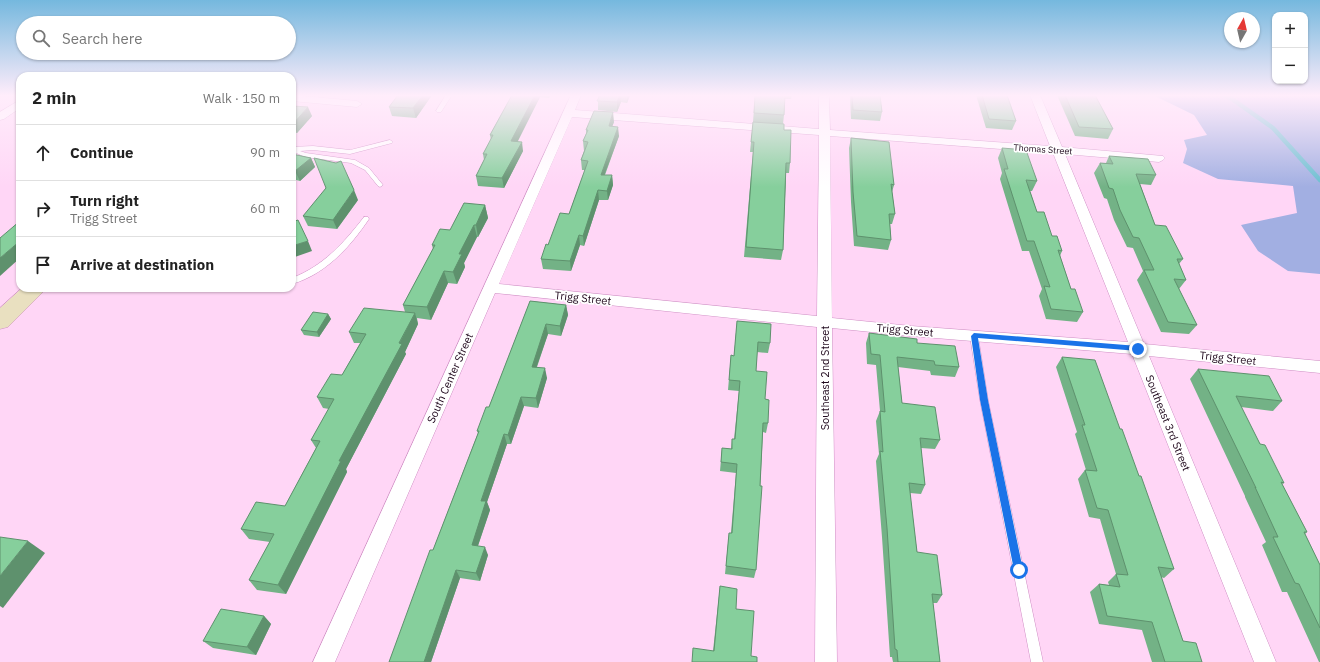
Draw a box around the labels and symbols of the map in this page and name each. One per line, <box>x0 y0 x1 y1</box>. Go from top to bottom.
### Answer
north arrow <box>1224 12 1260 48</box>
street label: Thomas Street <box>1013 141 1073 157</box>
street label: Trigg Street <box>554 288 612 308</box>
street label: Trigg Street <box>876 321 934 339</box>
street label: Southeast 2nd Street <box>818 326 832 430</box>
street label: South Center Street <box>424 331 476 425</box>
route end <box>1129 340 1147 358</box>
street label: Trigg Street <box>1199 348 1257 368</box>
street label: Southeast 3rd Street <box>1142 373 1194 473</box>
route start <box>1010 561 1028 579</box>

